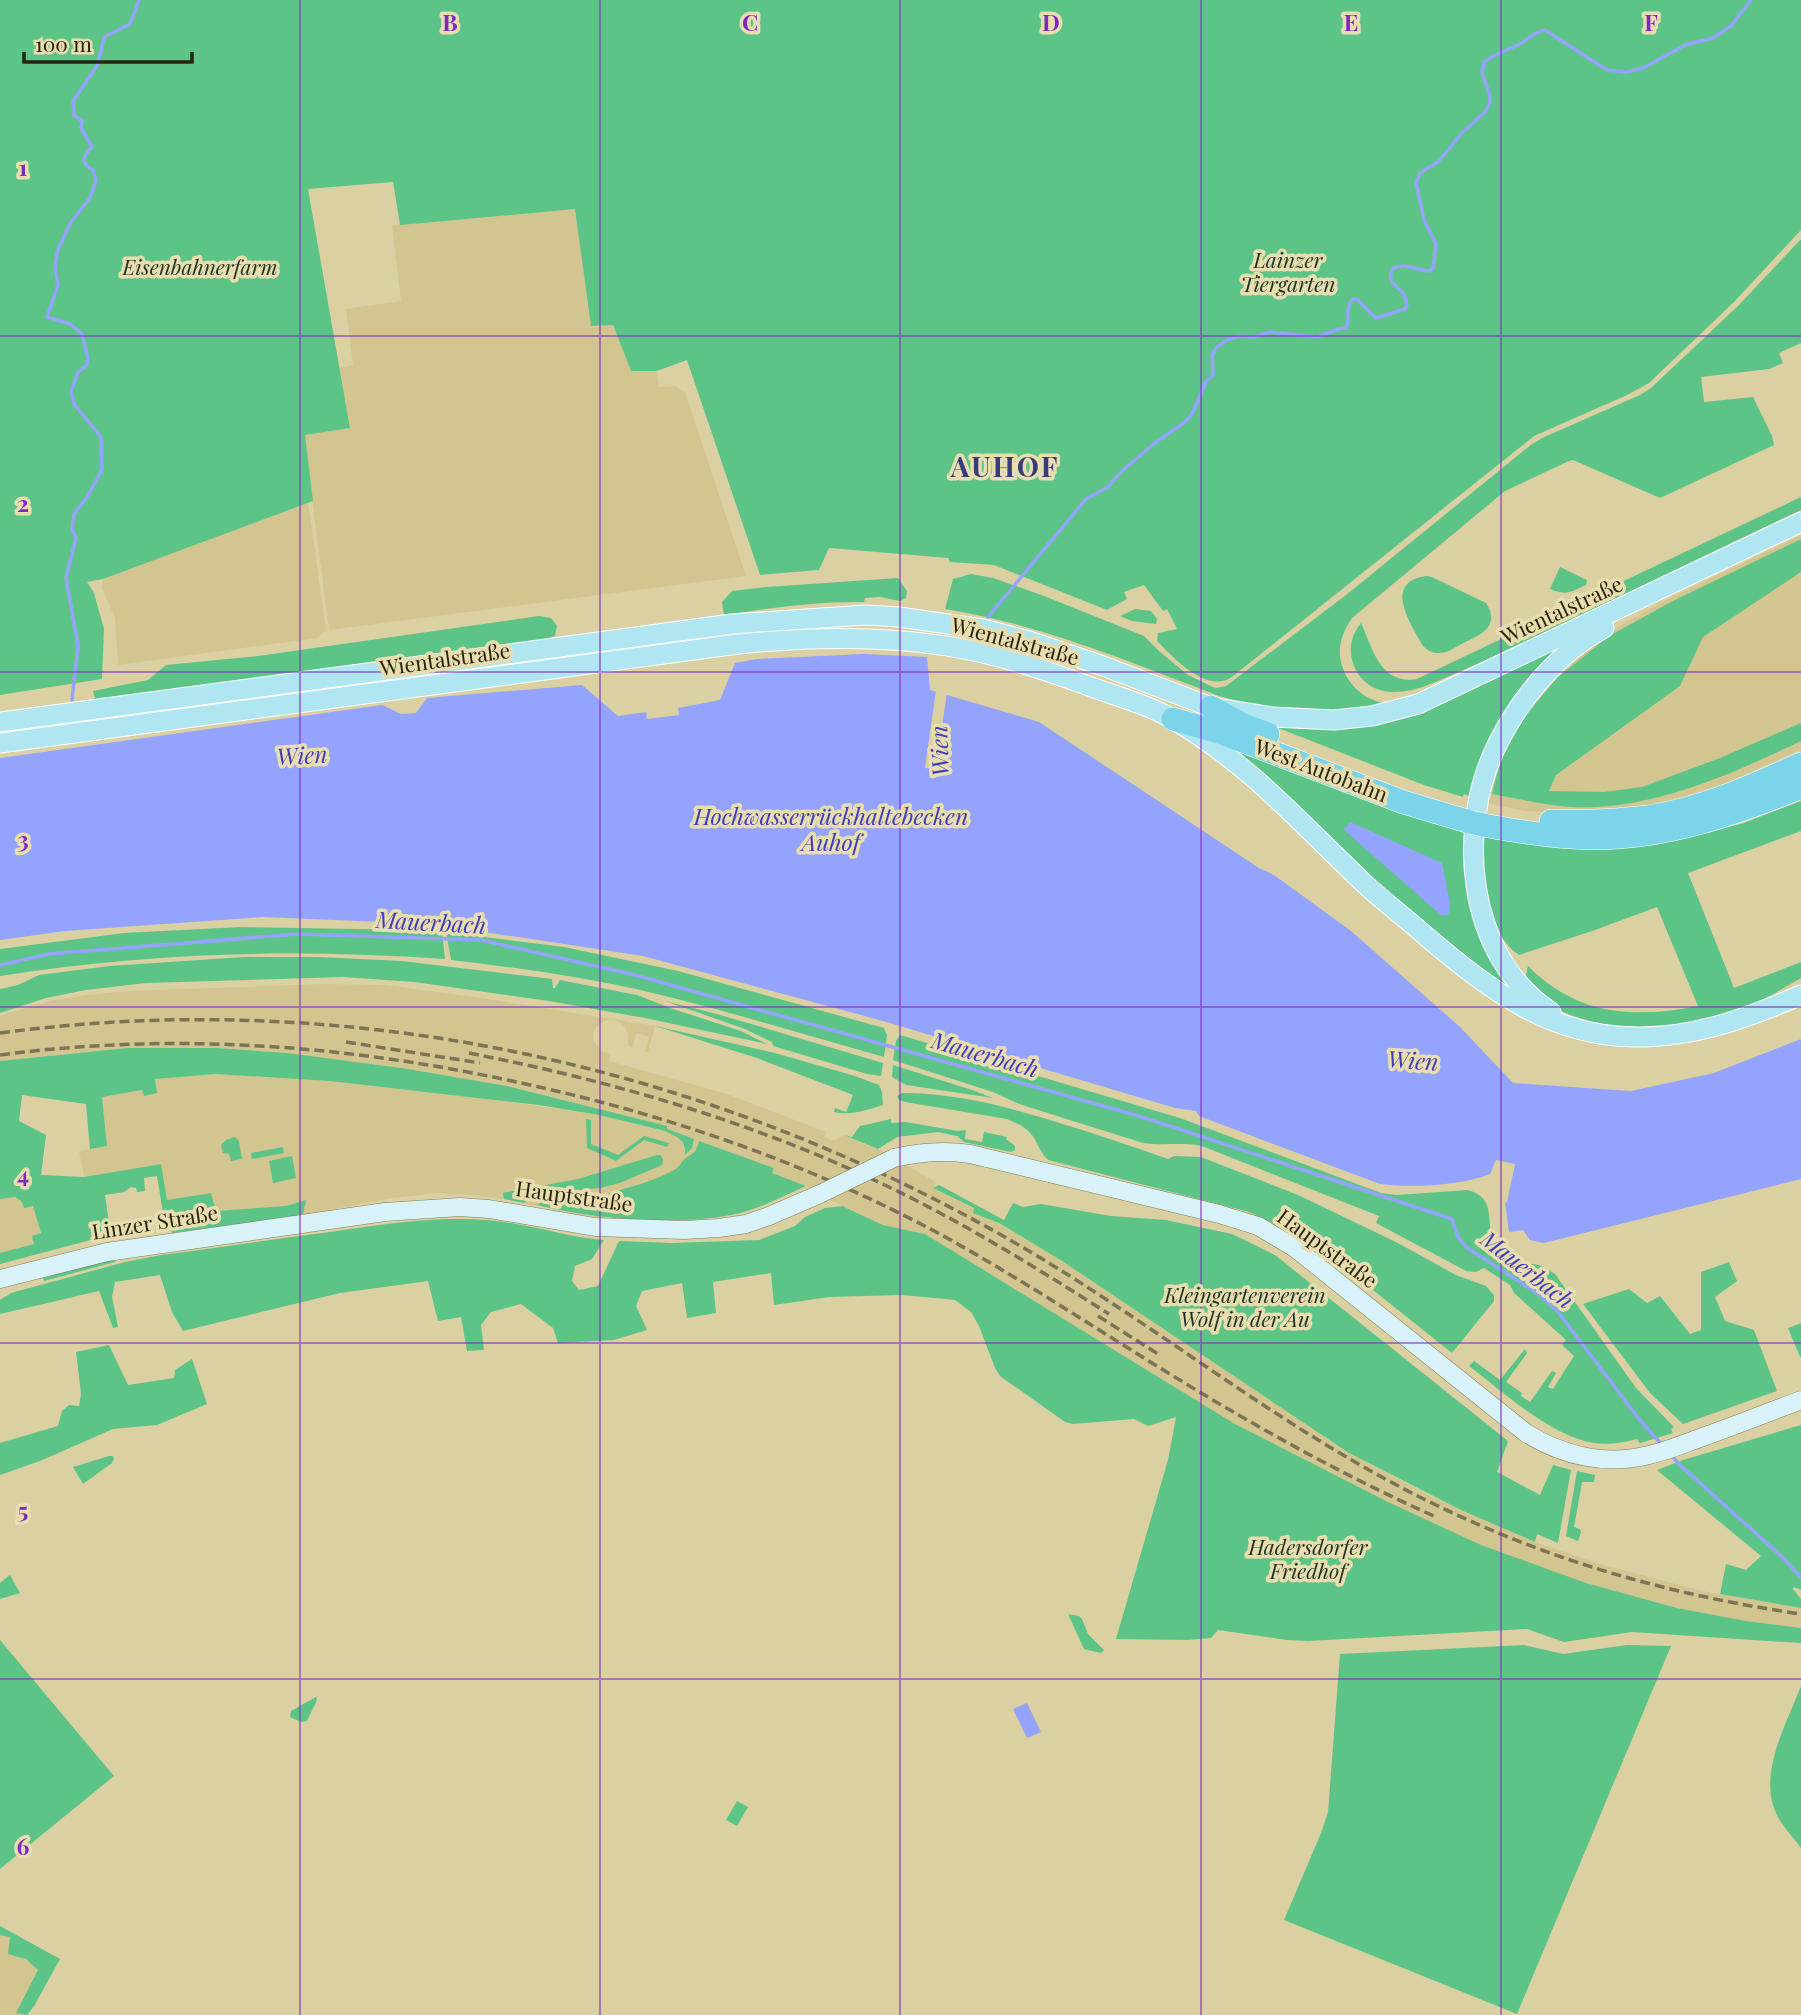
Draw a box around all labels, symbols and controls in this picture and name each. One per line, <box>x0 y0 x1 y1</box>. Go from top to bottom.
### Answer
text: B <box>442 6 458 37</box>
text: C <box>742 6 758 37</box>
text: D <box>1042 6 1060 37</box>
text: E <box>1344 6 1358 37</box>
text: F <box>1644 6 1658 37</box>
scale bar <box>24 21 192 65</box>
text: 100 m <box>35 29 92 57</box>
text: 1 <box>19 151 28 182</box>
park label: Lainzer Tiergarten <box>1241 245 1335 297</box>
park label: Eisenbahnerfarm <box>122 252 277 280</box>
district label: AUHOF <box>950 447 1059 484</box>
text: 2 <box>17 487 29 518</box>
street label: Wientalstraße <box>1495 569 1627 650</box>
street label: Wientalstraße <box>948 609 1083 671</box>
street label: Wientalstraße <box>377 635 512 681</box>
water label: Wien <box>922 725 955 777</box>
street label: West Autobahn <box>1250 731 1393 807</box>
water label: Wien <box>276 738 328 771</box>
water label: Hochwasserrückhaltebecken Auhof <box>693 800 968 857</box>
text: 3 <box>17 823 29 854</box>
water label: Mauerbach <box>374 903 487 940</box>
water label: Mauerbach <box>927 1023 1043 1084</box>
water label: Wien <box>1387 1042 1440 1077</box>
text: 4 <box>17 1158 29 1189</box>
street label: Hauptstraße <box>514 1173 634 1217</box>
street label: Linzer Straße <box>90 1197 220 1245</box>
street label: Hauptstraße <box>1272 1201 1384 1293</box>
water label: Mauerbach <box>1474 1222 1581 1315</box>
park label: Kleingartenverein Wolf in der Au <box>1163 1280 1326 1332</box>
text: 5 <box>18 1494 28 1525</box>
park label: Hadersdorfer Friedhof <box>1248 1532 1369 1584</box>
text: 6 <box>17 1830 30 1861</box>

